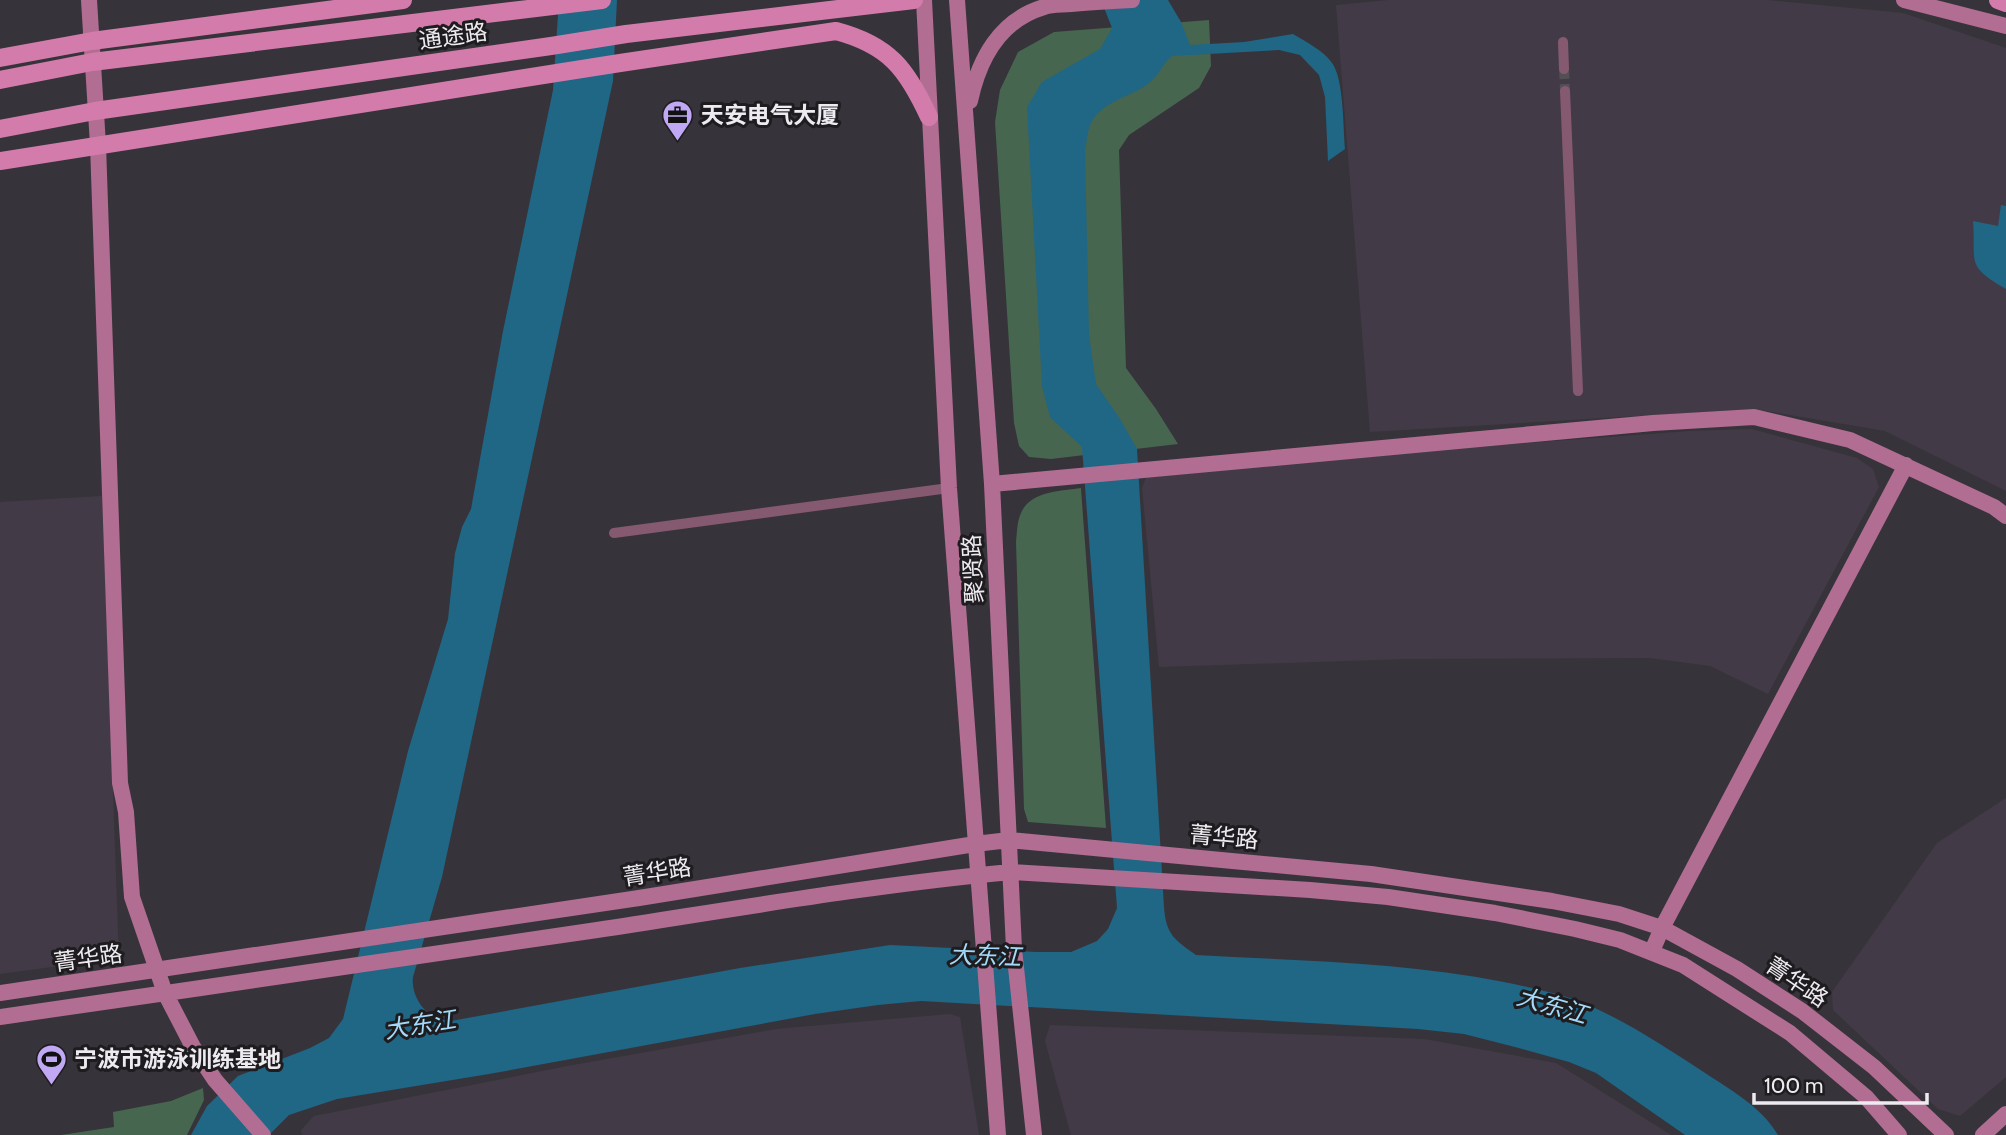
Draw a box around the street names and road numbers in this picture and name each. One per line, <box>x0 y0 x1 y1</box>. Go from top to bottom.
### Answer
street label: 通途路 <box>417 17 489 55</box>
street label: 聚贤路 <box>957 534 989 604</box>
street label: 菁华路 <box>1188 820 1260 854</box>
street label: 菁华路 <box>621 853 693 891</box>
street label: 菁华路 <box>52 939 124 977</box>
street label: 菁华路 <box>1761 951 1833 1013</box>

